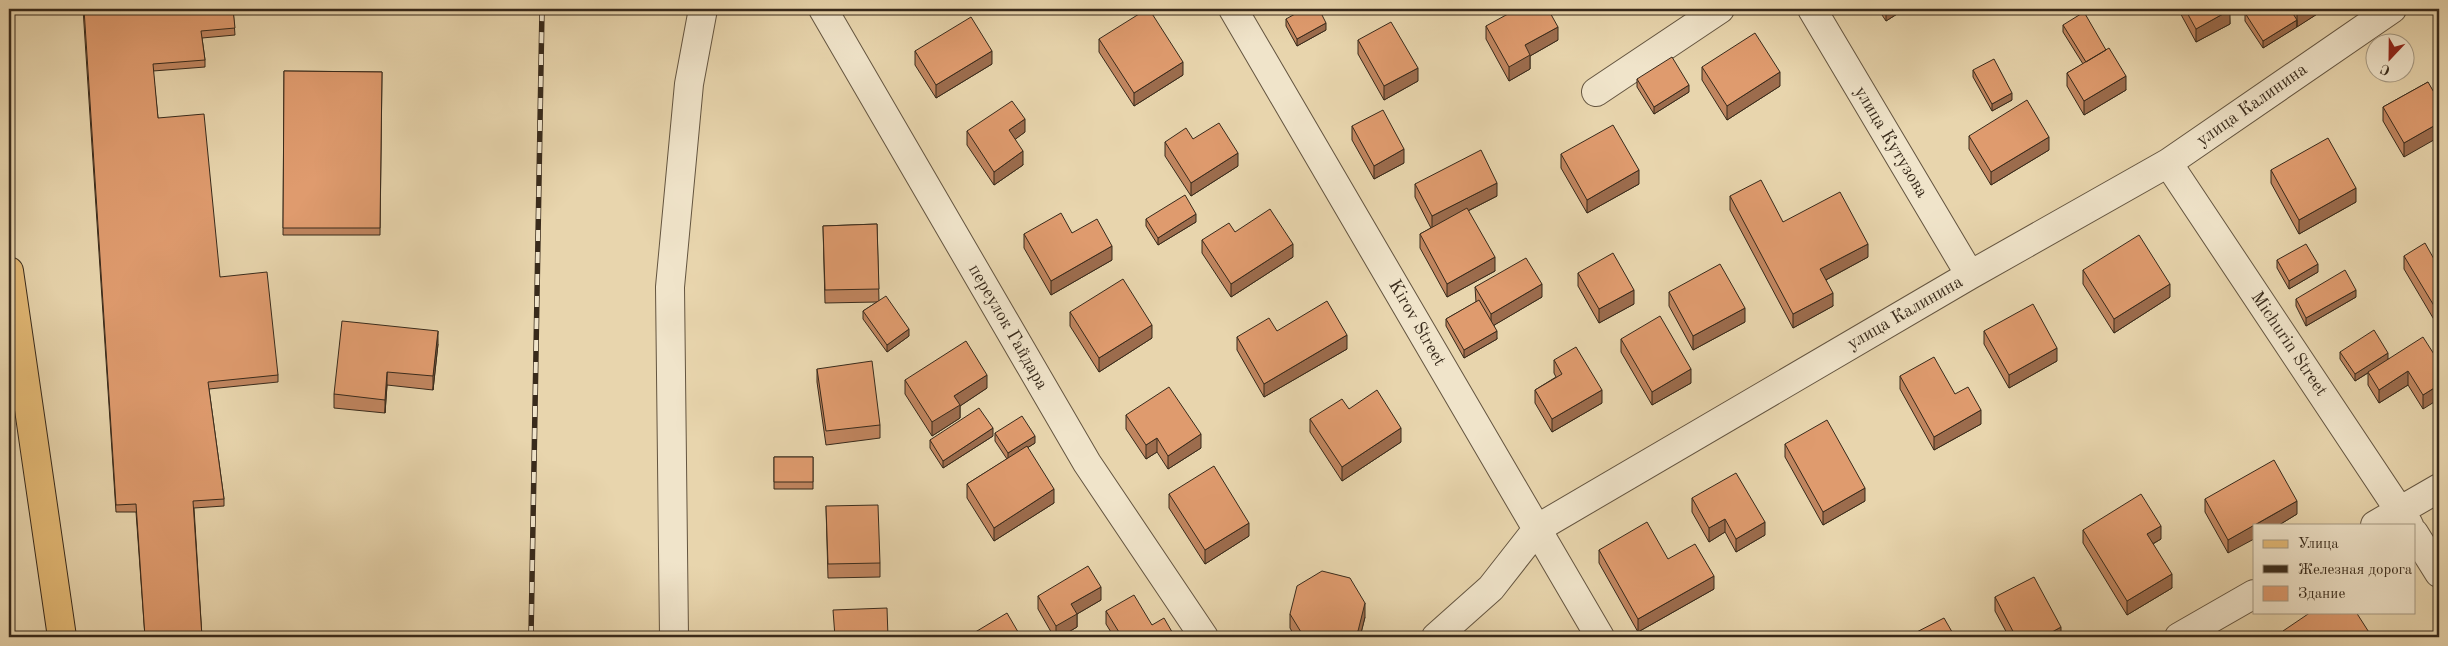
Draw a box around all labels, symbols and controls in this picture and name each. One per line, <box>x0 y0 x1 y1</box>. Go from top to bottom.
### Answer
north arrow <box>2366 32 2416 82</box>
street label: улица Калинина <box>2194 60 2311 150</box>
text: С <box>2379 61 2392 77</box>
street label: улица Кутузова <box>1851 83 1931 201</box>
street label: переулок Гайдара <box>965 261 1051 393</box>
street label: улица Калинина <box>1844 273 1966 353</box>
street label: Kirov Street <box>1385 277 1449 369</box>
street label: Michurin Street <box>2247 288 2331 400</box>
legend <box>2253 524 2416 614</box>
text: Улица <box>2298 537 2339 552</box>
text: Железная дорога <box>2298 563 2413 578</box>
text: Здание <box>2298 587 2345 602</box>

